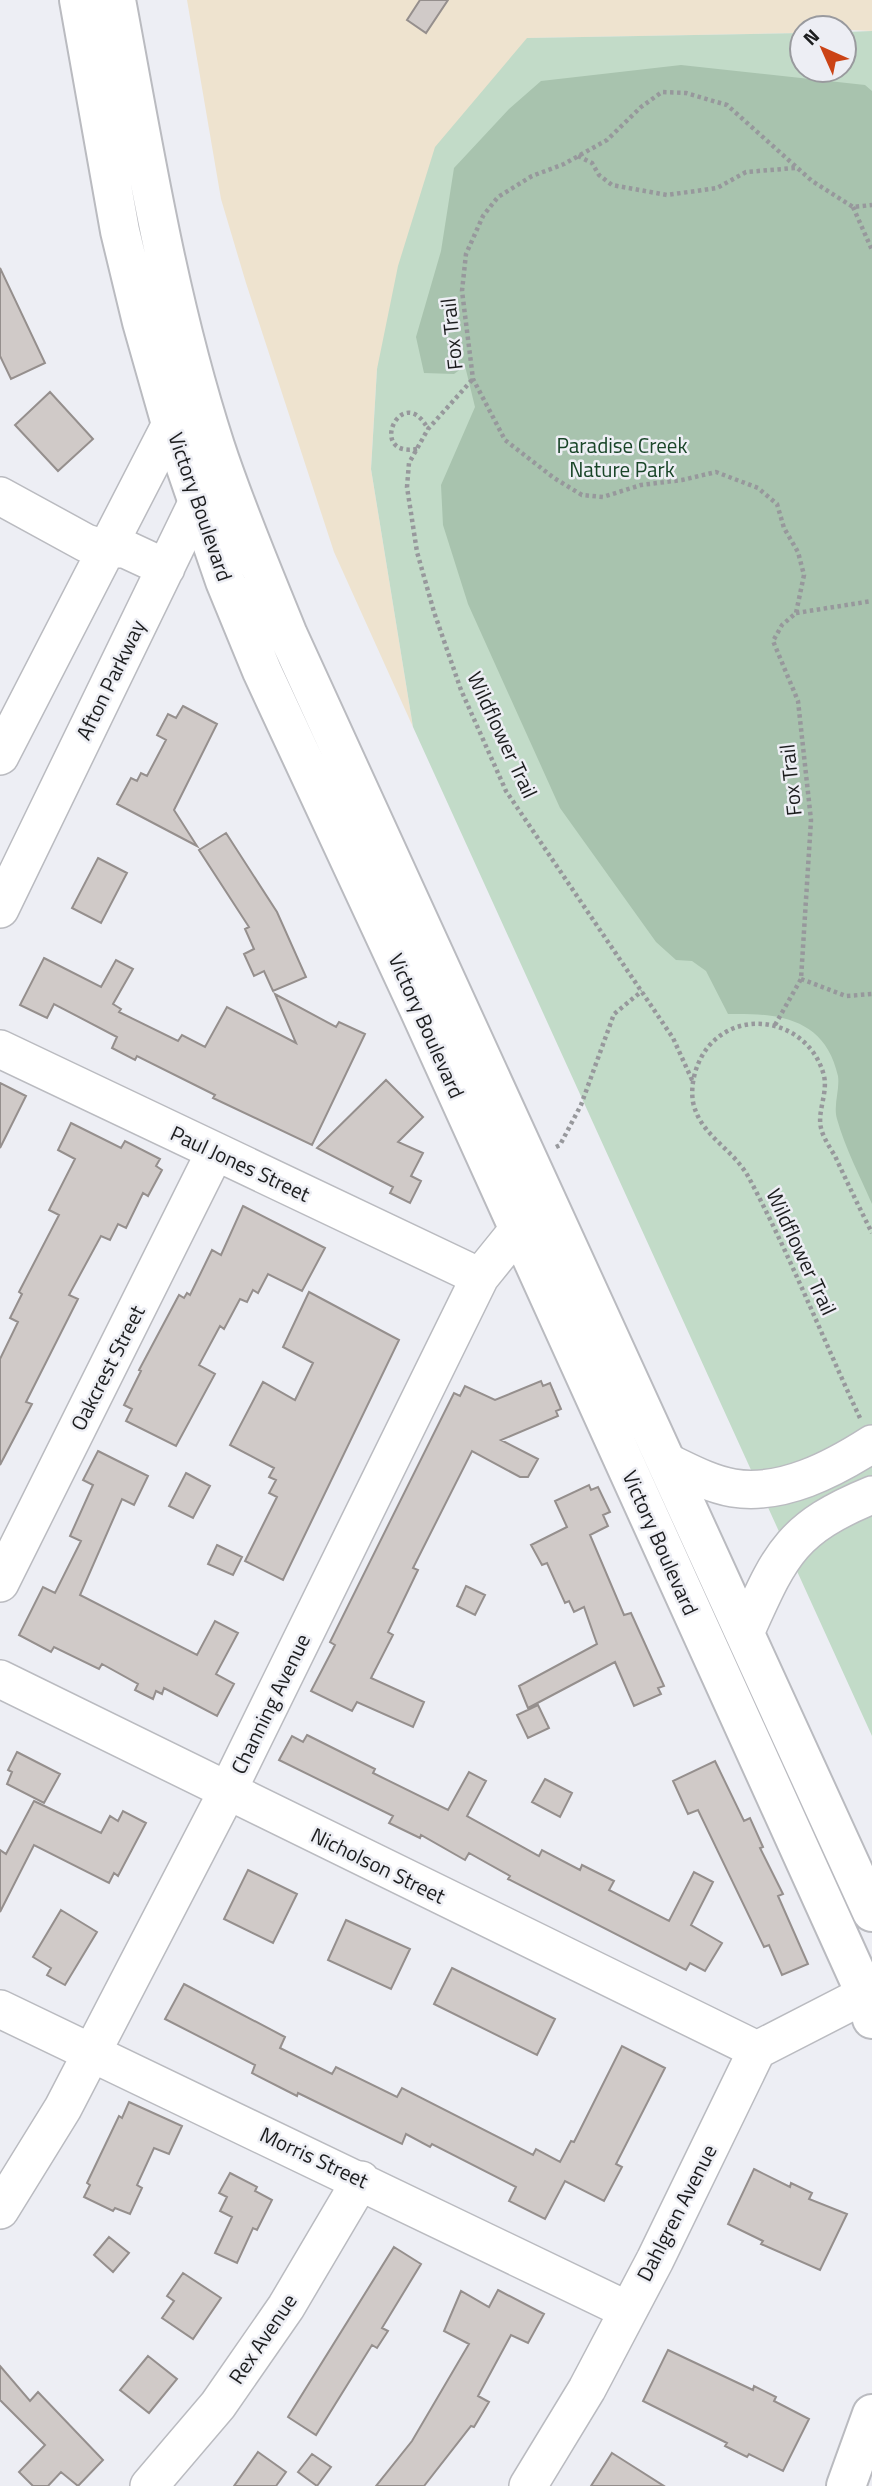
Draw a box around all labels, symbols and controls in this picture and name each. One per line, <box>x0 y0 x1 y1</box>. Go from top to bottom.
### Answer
north arrow <box>788 14 858 84</box>
text: N <box>796 22 826 52</box>
street label: Fox Trail <box>431 297 471 372</box>
street label: Victory Boulevard <box>161 428 241 585</box>
park label: Paradise Creek Nature Park <box>556 429 688 485</box>
street label: Afton Parkway <box>67 614 153 745</box>
street label: Wildflower Trail <box>459 666 546 803</box>
street label: Fox Trail <box>770 743 810 818</box>
street label: Victory Boulevard <box>381 948 473 1103</box>
street label: Paul Jones Street <box>165 1117 316 1210</box>
street label: Wildflower Trail <box>758 1183 845 1320</box>
street label: Oakcrest Street <box>62 1299 153 1436</box>
street label: Victory Boulevard <box>615 1465 707 1620</box>
street label: Channing Avenue <box>222 1628 318 1779</box>
street label: Nicholson Street <box>306 1819 452 1912</box>
street label: Morris Street <box>255 2118 374 2196</box>
street label: Dahlgren Avenue <box>628 2138 724 2287</box>
street label: Rex Avenue <box>220 2287 304 2390</box>

